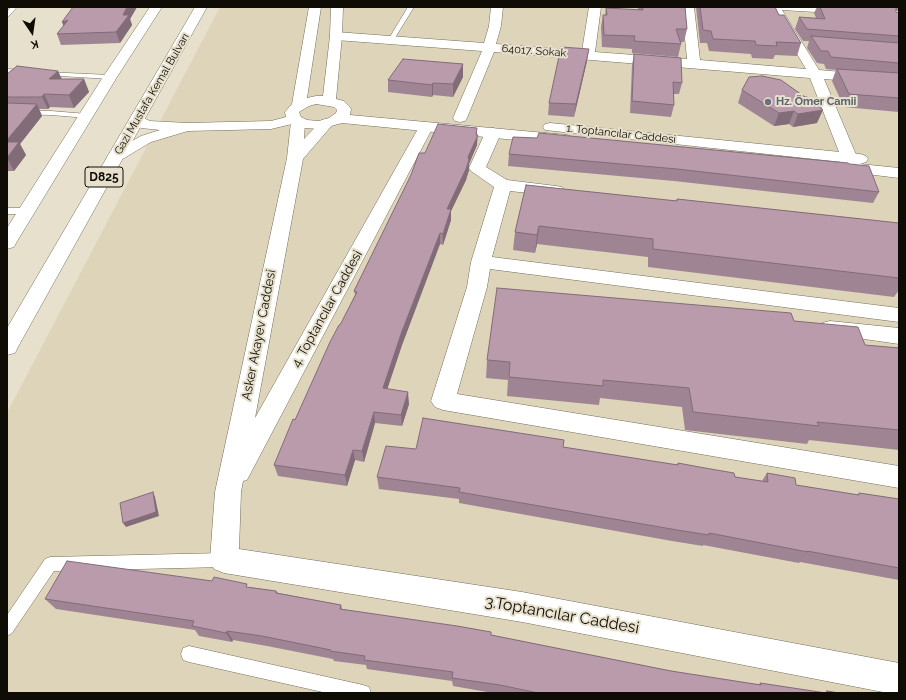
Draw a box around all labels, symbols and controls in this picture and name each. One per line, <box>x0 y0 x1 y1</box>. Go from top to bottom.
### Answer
north arrow <box>12 12 52 52</box>
street label: Gazi Mustafa Kemal Bulvarı <box>112 31 192 157</box>
text: K <box>30 37 40 51</box>
street label: 64017. Sokak <box>501 42 567 60</box>
place label: Hz. Ömer Camii <box>776 95 856 109</box>
marker: Hz. Ömer Camii <box>763 97 773 107</box>
street label: 1. Toptancılar Caddesi <box>566 122 676 146</box>
road number: D825 <box>85 167 123 187</box>
street label: 4. Toptancılar Caddesi <box>288 248 366 370</box>
street label: Asker Akayev Caddesi <box>239 268 279 402</box>
street label: 3.Toptancılar Caddesi <box>483 592 641 638</box>

